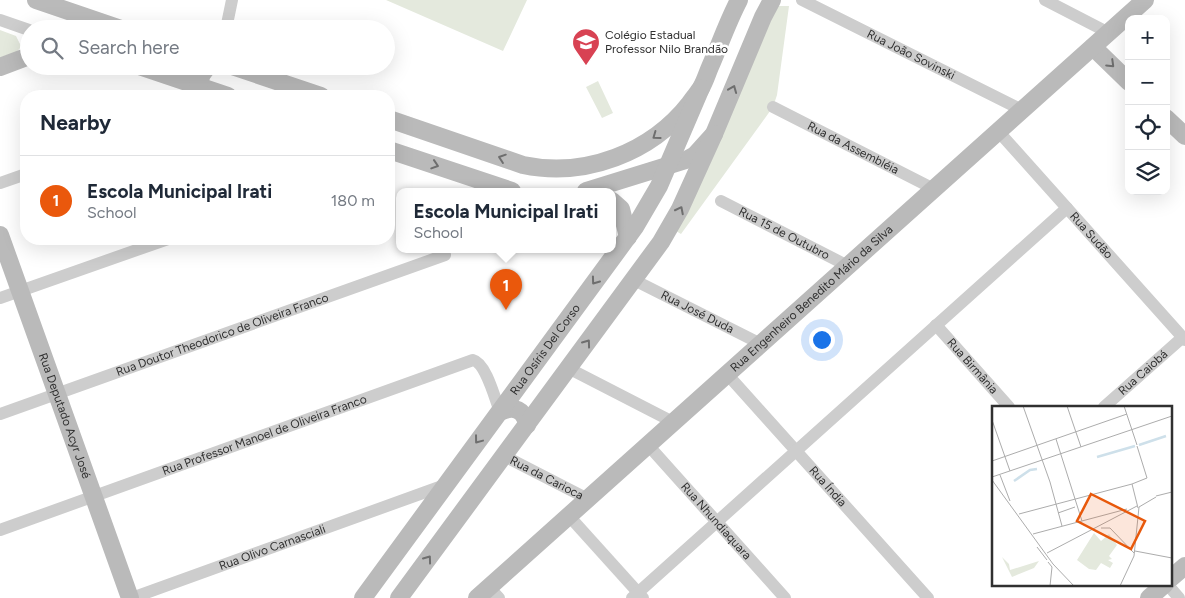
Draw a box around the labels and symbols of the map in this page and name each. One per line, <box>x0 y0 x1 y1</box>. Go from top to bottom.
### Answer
school or university icon: Colégio Estadual Professor Nilo Brandão <box>571 27 601 66</box>
street label: Rua João Sovinski <box>865 27 957 82</box>
place label: Colégio Estadual Professor Nilo Brandão <box>605 28 728 56</box>
one-way arrow <box>1105 58 1114 67</box>
one-way arrow <box>726 85 737 94</box>
street label: Rua da Assembléia <box>805 119 901 177</box>
one-way arrow <box>652 130 662 139</box>
one-way arrow <box>498 153 507 163</box>
one-way arrow <box>430 160 439 170</box>
street label: Rua 15 de Outubro <box>736 204 832 262</box>
one-way arrow <box>674 206 684 215</box>
street label: Rua Sudão <box>1067 209 1116 261</box>
street label: Rua Engenheiro Benedito Mário da Silva <box>727 222 896 375</box>
pin: 1 <box>490 269 522 310</box>
one-way arrow <box>593 275 601 284</box>
street label: Rua José Duda <box>659 288 736 336</box>
street label: Rua Doutor Theodorico de Oliveira Franco <box>114 290 330 379</box>
street label: Rua Osíris Del Corso <box>507 301 583 398</box>
your location <box>809 327 835 353</box>
street label: Rua Birmânia <box>944 335 1001 397</box>
one-way arrow <box>581 339 590 349</box>
street label: Rua Caiobá <box>1115 347 1170 398</box>
street label: Rua Deputado Acyr José <box>36 351 94 481</box>
street label: Rua Professor Manoel de Oliveira Franco <box>160 392 369 478</box>
inset map <box>992 406 1172 586</box>
one-way arrow <box>476 434 484 443</box>
street label: Rua da Carioca <box>508 453 586 502</box>
street label: Rua Índia <box>806 463 850 509</box>
street label: Rua Nhundiaquara <box>678 480 754 562</box>
street label: Rua Olivo Carnasciali <box>217 522 327 573</box>
one-way arrow <box>422 555 431 565</box>

